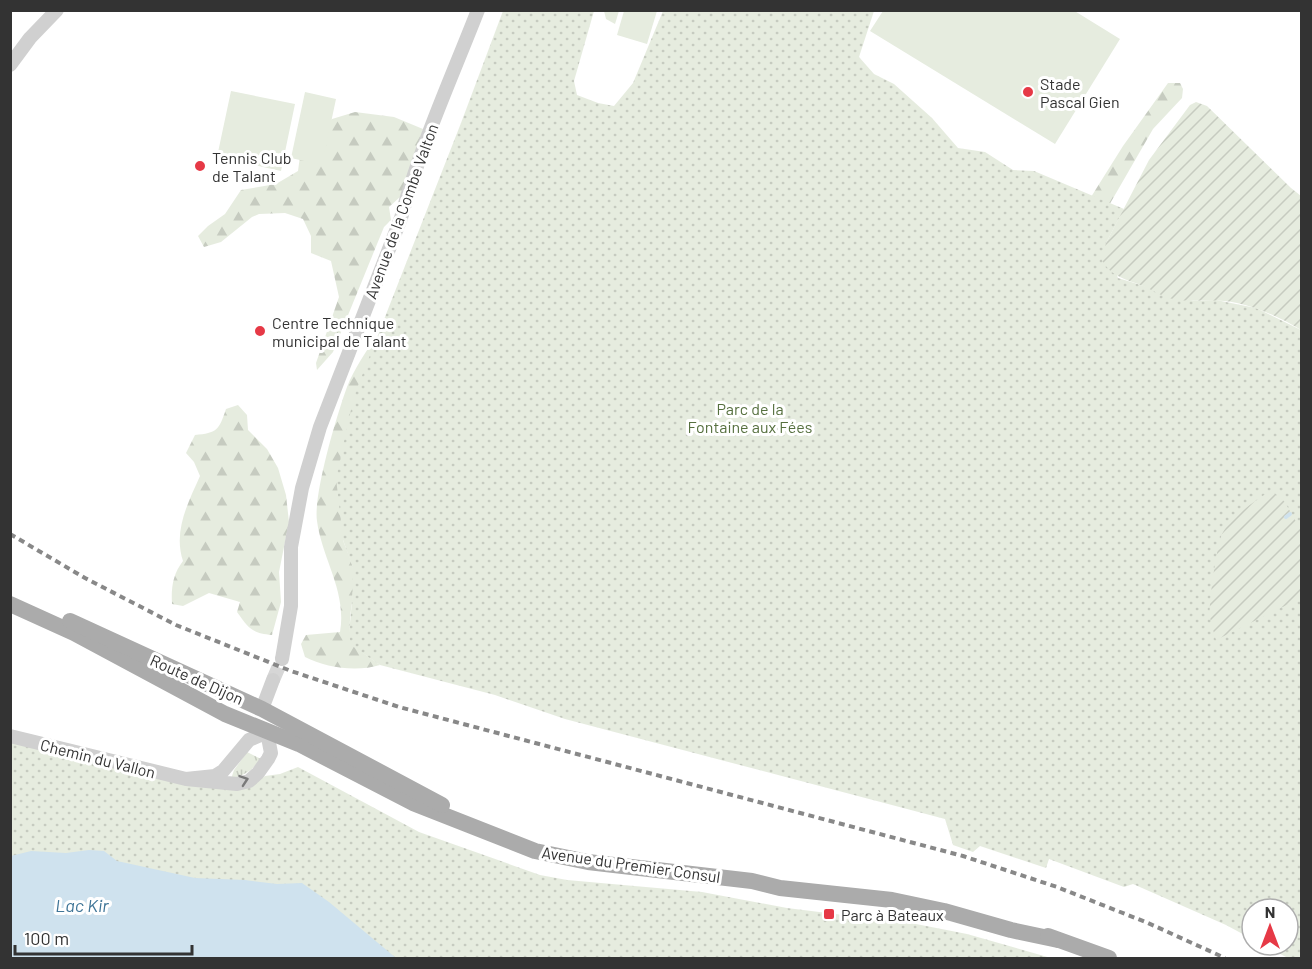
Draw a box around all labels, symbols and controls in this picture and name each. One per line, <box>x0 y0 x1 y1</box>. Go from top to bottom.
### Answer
place label: Stade Pascal Gien <box>1040 74 1120 111</box>
marker: Stade Pascal Gien <box>1021 85 1035 99</box>
street label: Avenue de la Combe Valton <box>360 121 442 301</box>
place label: Tennis Club de Talant <box>212 148 291 185</box>
marker: Tennis Club de Talant <box>193 159 207 173</box>
place label: Centre Technique municipal de Talant <box>272 313 407 350</box>
marker: Centre Technique municipal de Talant <box>253 324 267 338</box>
park label: Parc de la Fontaine aux Fées <box>688 399 812 436</box>
street label: Route de Dijon <box>147 650 247 708</box>
street label: Chemin du Vallon <box>38 735 158 781</box>
one-way arrow <box>238 775 248 788</box>
street label: Avenue du Premier Consul <box>540 842 722 886</box>
water label: Lac Kir <box>55 894 109 916</box>
north arrow <box>1240 897 1300 957</box>
text: N <box>1265 902 1275 921</box>
place label: Parc à Bateaux <box>841 905 944 924</box>
marker: Parc à Bateaux <box>822 907 836 921</box>
scale bar <box>15 918 192 956</box>
text: 100 m <box>24 927 69 949</box>

